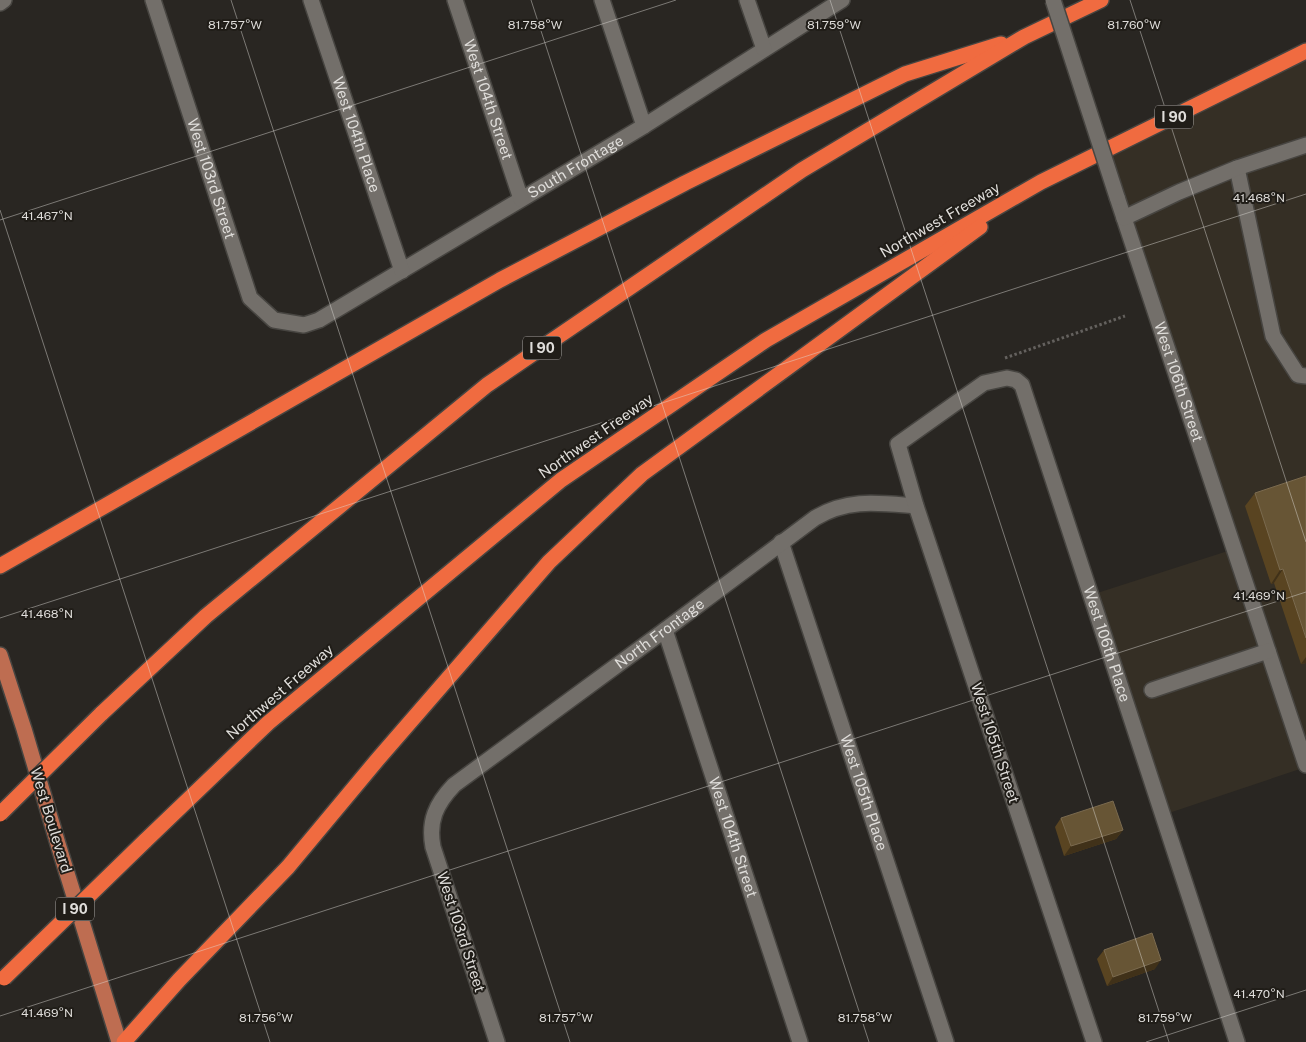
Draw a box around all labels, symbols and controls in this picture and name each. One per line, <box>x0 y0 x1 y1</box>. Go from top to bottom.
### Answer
text: 81.757°W <box>208 18 262 32</box>
text: 81.758°W <box>508 18 563 32</box>
text: 81.759°W <box>807 18 862 32</box>
text: 81.760°W <box>1107 18 1161 32</box>
street label: West 104th Street <box>461 37 516 162</box>
street label: West 104th Place <box>329 74 384 194</box>
road number: I 90 <box>1155 105 1193 128</box>
street label: West 103rd Street <box>184 116 239 241</box>
street label: South Frontage <box>524 131 626 202</box>
street label: Northwest Freeway <box>877 178 1003 261</box>
text: 41.468°N <box>1233 191 1285 205</box>
text: 41.467°N <box>21 209 73 223</box>
street label: West 106th Street <box>1151 320 1207 444</box>
road number: I 90 <box>523 336 561 359</box>
street label: Northwest Freeway <box>535 390 656 481</box>
street label: West 106th Place <box>1080 584 1134 704</box>
text: 41.469°N <box>1233 589 1285 603</box>
street label: North Frontage <box>611 595 707 672</box>
text: 41.468°N <box>21 607 73 621</box>
street label: Northwest Freeway <box>223 641 336 743</box>
street label: West 105th Street <box>968 680 1023 805</box>
street label: West 105th Place <box>837 732 891 853</box>
street label: West Boulevard <box>27 765 76 875</box>
street label: West 104th Street <box>706 775 761 900</box>
street label: West 103rd Street <box>434 869 489 994</box>
road number: I 90 <box>56 898 94 921</box>
text: 41.470°N <box>1233 987 1285 1001</box>
text: 41.469°N <box>21 1006 73 1020</box>
text: 81.756°W <box>239 1011 294 1025</box>
text: 81.757°W <box>539 1011 593 1025</box>
text: 81.758°W <box>838 1011 893 1025</box>
text: 81.759°W <box>1138 1011 1193 1025</box>

